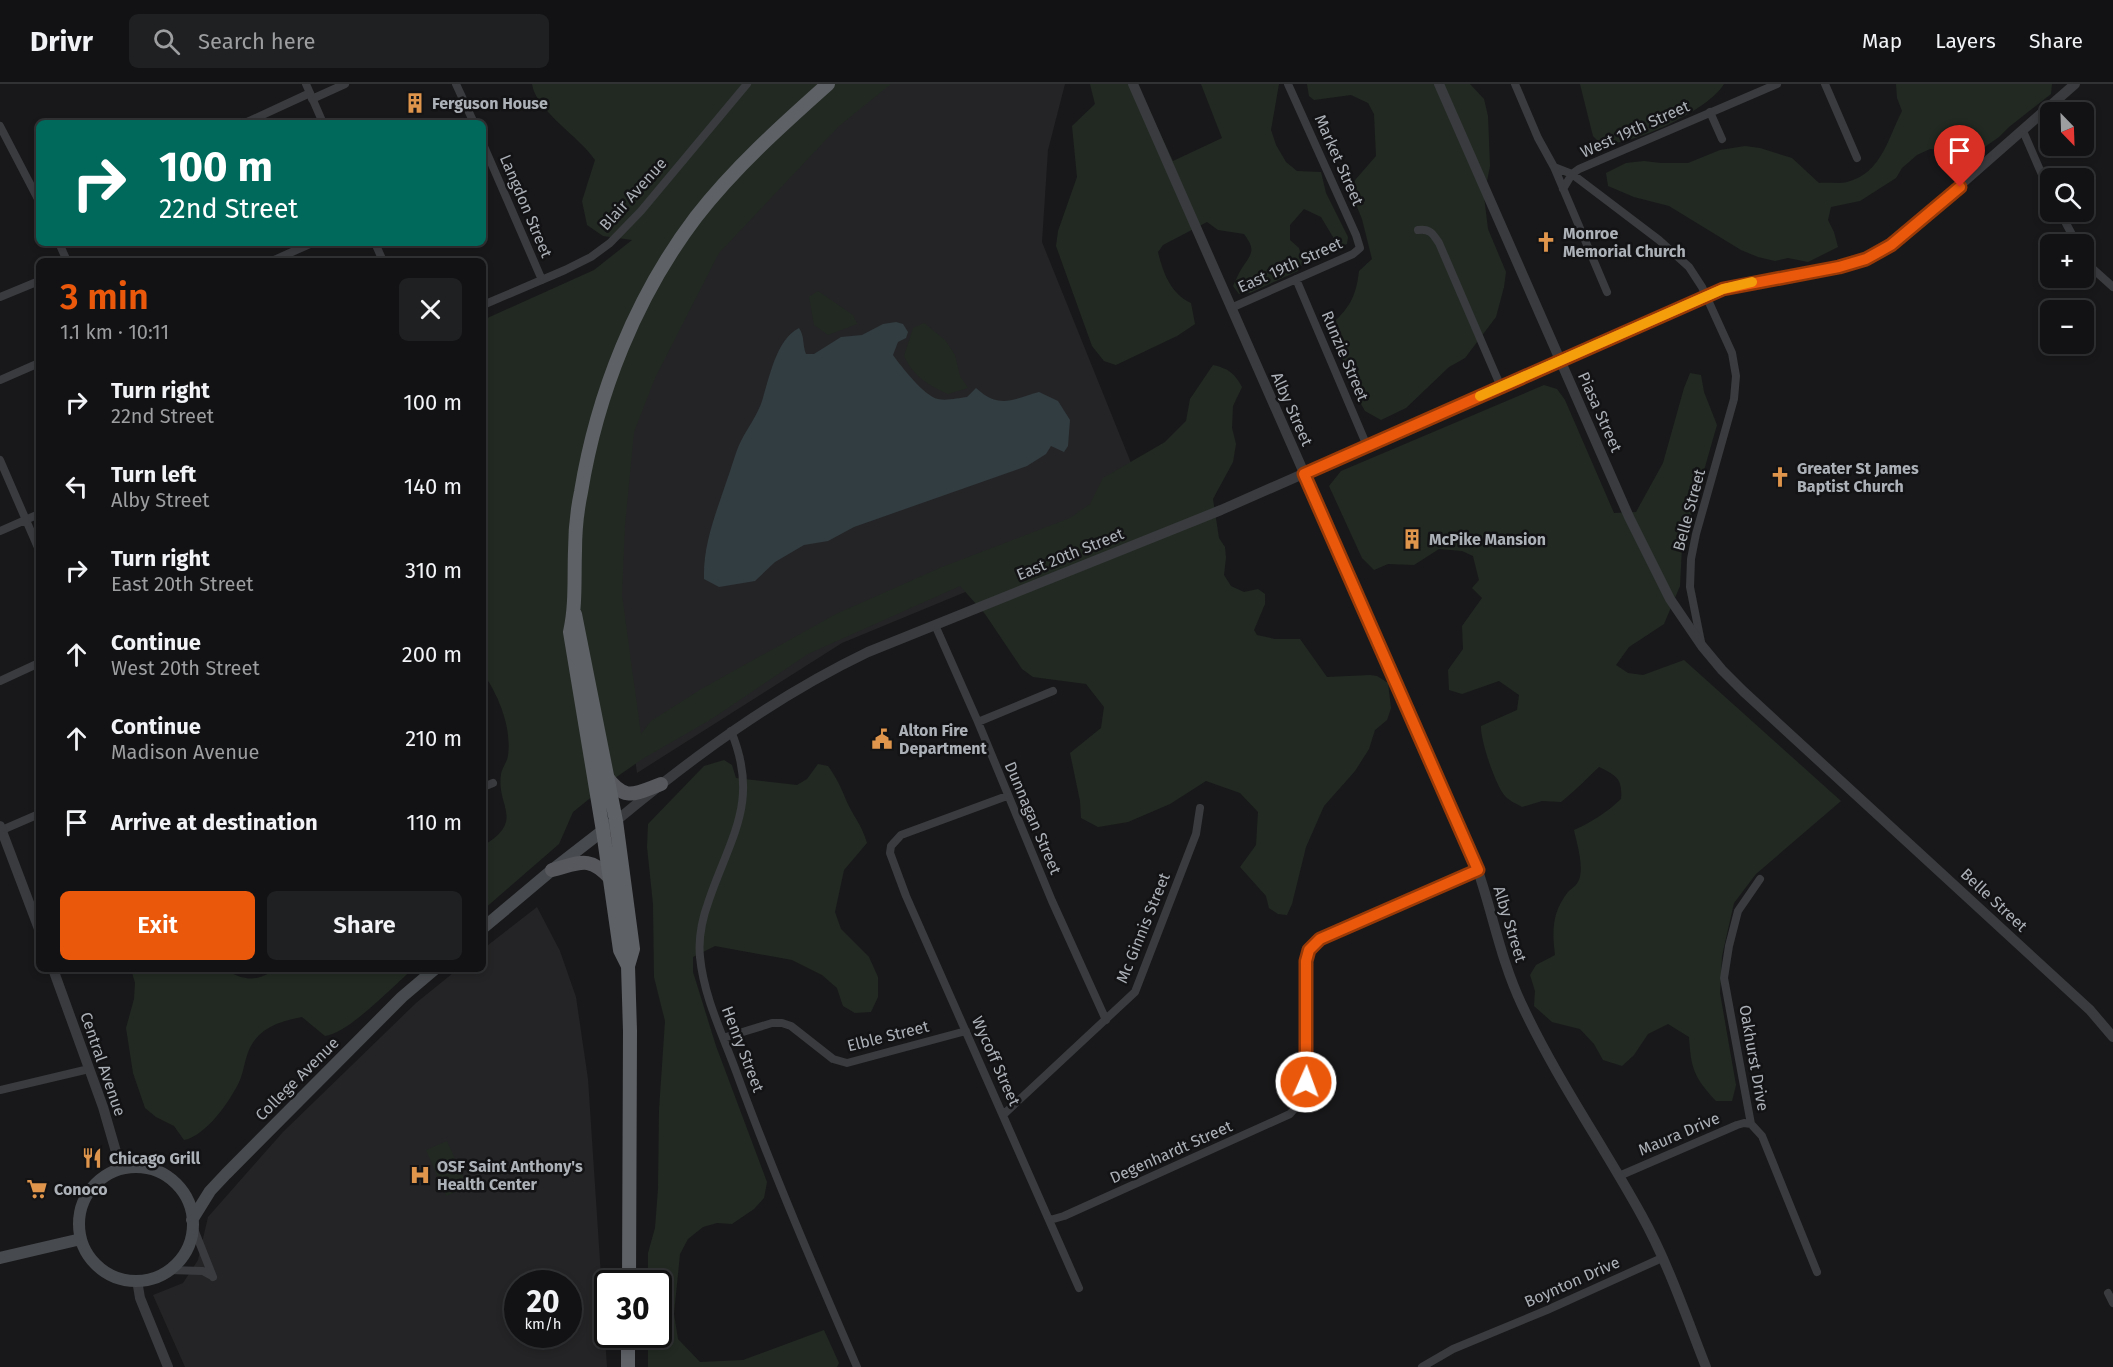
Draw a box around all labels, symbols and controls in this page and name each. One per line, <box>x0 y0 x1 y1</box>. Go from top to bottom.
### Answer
search box <box>129 14 549 68</box>
text: Drivr <box>30 25 93 58</box>
icon: search <box>150 25 183 58</box>
text: Search here <box>198 28 315 55</box>
text: Map <box>1862 28 1902 54</box>
text: Layers <box>1935 28 1996 54</box>
text: Share <box>2029 28 2083 54</box>
building icon: Ferguson House <box>403 91 427 115</box>
place label: Ferguson House <box>432 94 548 113</box>
street label: West 19th Street <box>1578 96 1693 162</box>
north arrow <box>2040 102 2094 156</box>
map controls <box>2040 102 2094 354</box>
street label: Market Street <box>1310 112 1368 209</box>
pin <box>1934 125 1985 187</box>
icon: arrive <box>1943 134 1976 167</box>
text: 100 m <box>159 142 273 192</box>
icon: right <box>60 144 138 222</box>
street label: Langdon Street <box>496 152 556 260</box>
street label: Blair Avenue <box>595 154 671 234</box>
button: search <box>2040 168 2094 222</box>
text: 22nd Street <box>159 193 298 225</box>
place label: Monroe Memorial Church <box>1563 224 1686 261</box>
church icon: Monroe Memorial Church <box>1534 230 1558 254</box>
street label: East 19th Street <box>1235 233 1345 297</box>
button: + <box>2040 234 2094 288</box>
text: 3 min <box>60 275 149 319</box>
button: close <box>399 278 462 341</box>
button: − <box>2040 300 2094 354</box>
street label: Runzie Street <box>1317 308 1373 404</box>
text: 1.1 km · 10:11 <box>60 320 169 344</box>
street label: Alby Street <box>1267 369 1317 449</box>
street label: Piasa Street <box>1574 369 1626 455</box>
text: Turn right <box>111 377 210 404</box>
icon: right <box>60 386 93 419</box>
text: 100 m <box>403 389 462 416</box>
text: 22nd Street <box>111 404 214 428</box>
place label: Greater St James Baptist Church <box>1797 459 1919 496</box>
text: Turn left <box>111 461 196 488</box>
church icon: Greater St James Baptist Church <box>1768 465 1792 489</box>
street label: Belle Street <box>1669 467 1709 553</box>
icon: left <box>60 470 93 503</box>
text: 140 m <box>404 473 462 500</box>
text: Alby Street <box>111 488 210 512</box>
street label: East 20th Street <box>1014 524 1127 584</box>
building icon: McPike Mansion <box>1400 527 1424 551</box>
place label: McPike Mansion <box>1429 530 1546 549</box>
text: Turn right <box>111 545 210 572</box>
icon: right <box>60 554 93 587</box>
text: 310 m <box>405 557 462 584</box>
text: East 20th Street <box>111 572 254 596</box>
text: Continue <box>111 629 201 656</box>
icon: ahead <box>60 638 93 671</box>
text: 200 m <box>402 641 462 668</box>
text: West 20th Street <box>111 656 260 680</box>
text: Continue <box>111 713 201 740</box>
place label: Alton Fire Department <box>898 721 988 758</box>
icon: ahead <box>60 722 93 755</box>
text: 210 m <box>405 725 462 752</box>
public building icon: Alton Fire Department <box>870 727 894 751</box>
text: Madison Avenue <box>111 740 259 764</box>
street label: Dunnagan Street <box>1001 759 1065 877</box>
icon: arrive <box>60 806 93 839</box>
text: Arrive at destination <box>111 809 318 836</box>
text: 110 m <box>406 809 462 836</box>
street label: Belle Street <box>1957 864 2031 936</box>
street label: Mc Ginnis Street <box>1112 870 1174 986</box>
street label: Alby Street <box>1489 884 1531 965</box>
button: Exit <box>60 891 255 960</box>
button: Share <box>267 891 462 960</box>
street label: Henry Street <box>718 1003 768 1095</box>
street label: Oakhurst Drive <box>1735 1003 1773 1113</box>
street label: Central Avenue <box>76 1010 130 1118</box>
street label: Wycoff Street <box>968 1013 1024 1109</box>
street label: Elble Street <box>845 1017 931 1055</box>
street label: College Avenue <box>251 1033 343 1125</box>
position arrow <box>1274 1050 1338 1114</box>
street label: Maura Drive <box>1635 1108 1723 1160</box>
street label: Degenhardt Street <box>1107 1116 1235 1188</box>
restaurant icon: Chicago Grill <box>80 1146 104 1170</box>
place label: Chicago Grill <box>109 1149 200 1168</box>
place label: OSF Saint Anthony's Health Center <box>437 1157 583 1194</box>
hospital icon: OSF Saint Anthony's Health Center <box>408 1163 432 1187</box>
supermarket icon: Conoco <box>25 1177 49 1201</box>
place label: Conoco <box>54 1180 108 1199</box>
street label: Boynton Drive <box>1521 1253 1623 1311</box>
speed limit sign: 30 <box>594 1270 672 1348</box>
text: 20 <box>526 1284 560 1320</box>
text: km/h <box>524 1315 562 1333</box>

